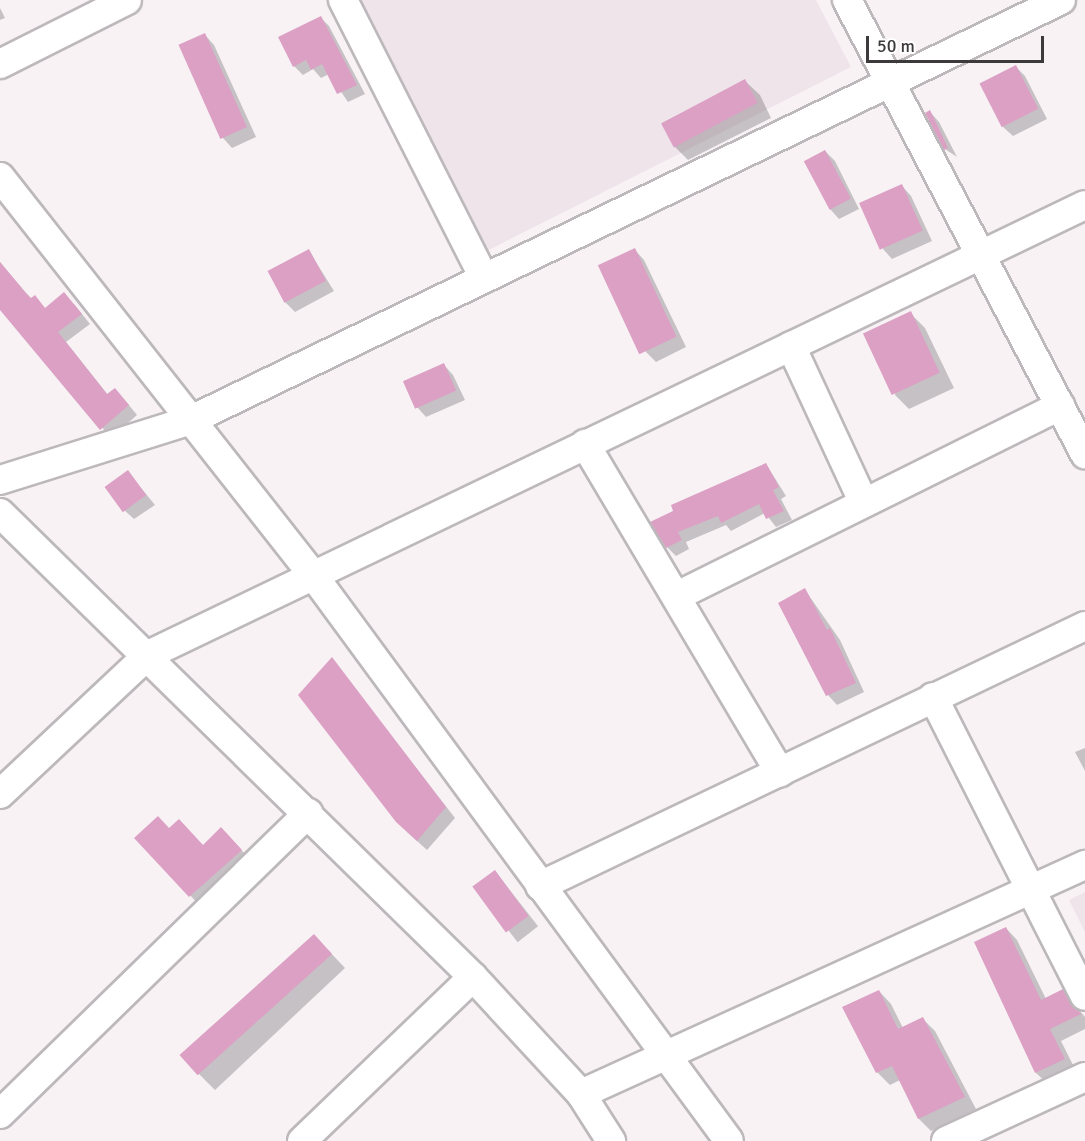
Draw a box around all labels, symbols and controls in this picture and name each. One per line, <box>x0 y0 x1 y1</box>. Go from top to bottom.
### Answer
scale bar <box>869 24 1048 62</box>
text: 50 m <box>877 35 915 57</box>

